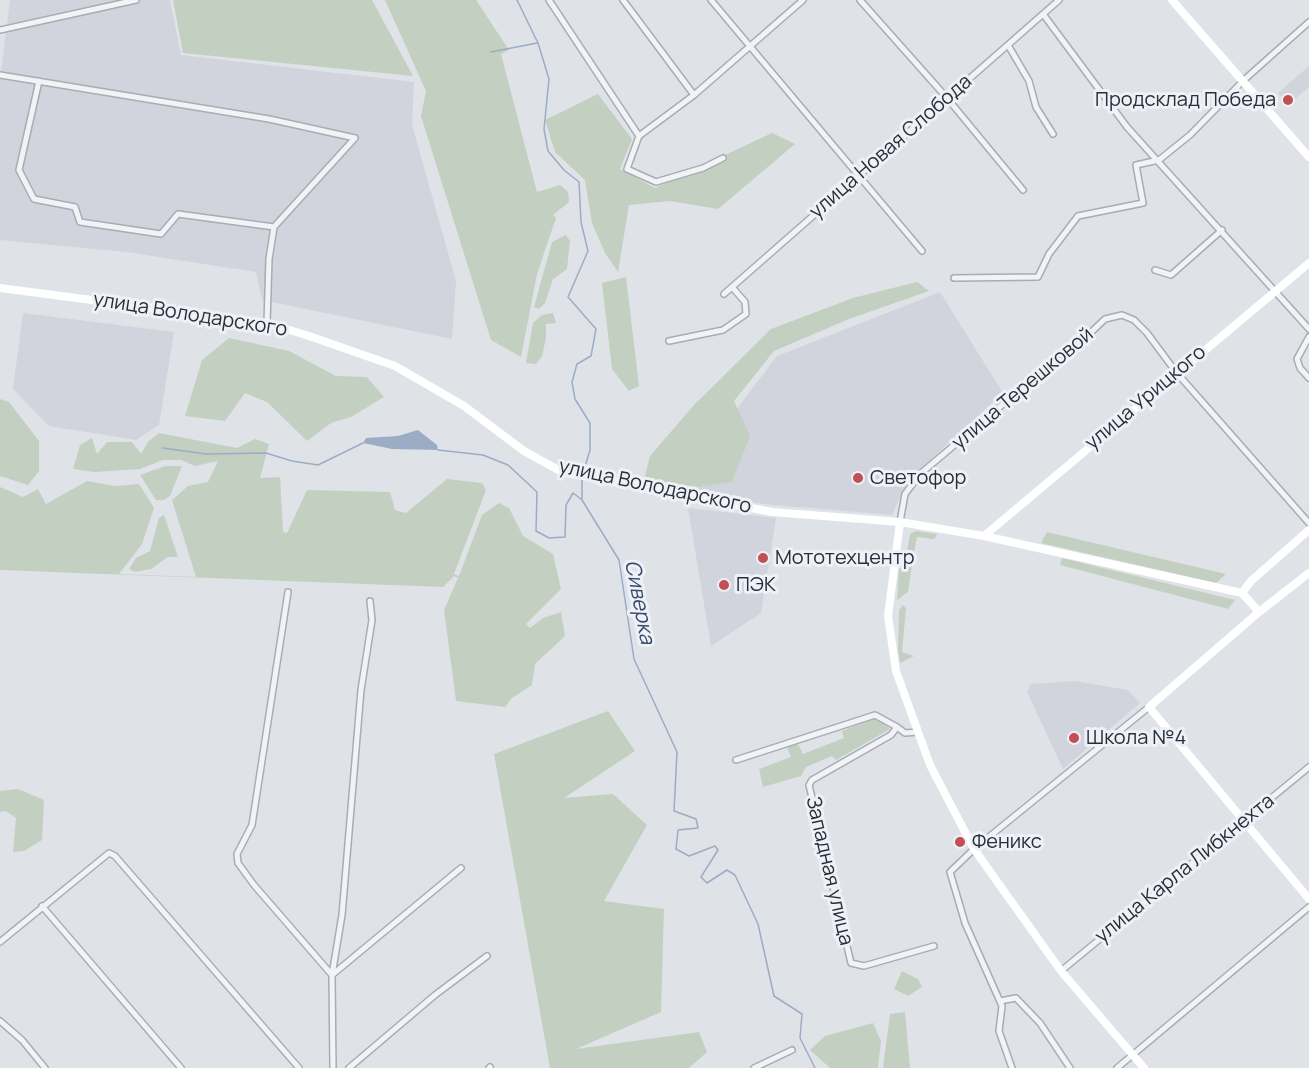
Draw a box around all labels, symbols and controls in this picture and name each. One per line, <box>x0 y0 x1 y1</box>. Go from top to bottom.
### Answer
street label: улица Новая Слобода <box>805 70 977 224</box>
place label: Продсклад Победа <box>1095 88 1276 112</box>
marker: Продсклад Победа <box>1281 93 1295 107</box>
street label: улица Володарского <box>91 288 289 342</box>
street label: улица Терешковой <box>948 323 1098 455</box>
street label: улица Урицкого <box>1081 341 1211 455</box>
street label: улица Володарского <box>556 455 754 519</box>
place label: Светофор <box>870 466 966 490</box>
marker: Светофор <box>851 471 865 485</box>
place label: Мототехцентр <box>775 546 915 570</box>
marker: Мототехцентр <box>756 551 770 565</box>
water label: Сиверка <box>619 558 659 646</box>
place label: ПЭК <box>736 573 776 597</box>
marker: ПЭК <box>717 578 731 592</box>
place label: Школа №4 <box>1086 726 1186 750</box>
marker: Школа №4 <box>1067 731 1081 745</box>
street label: улица Карла Либкнехта <box>1091 789 1279 949</box>
street label: Западная улица <box>800 794 858 948</box>
place label: Феникс <box>972 830 1042 854</box>
marker: Феникс <box>953 835 967 849</box>

